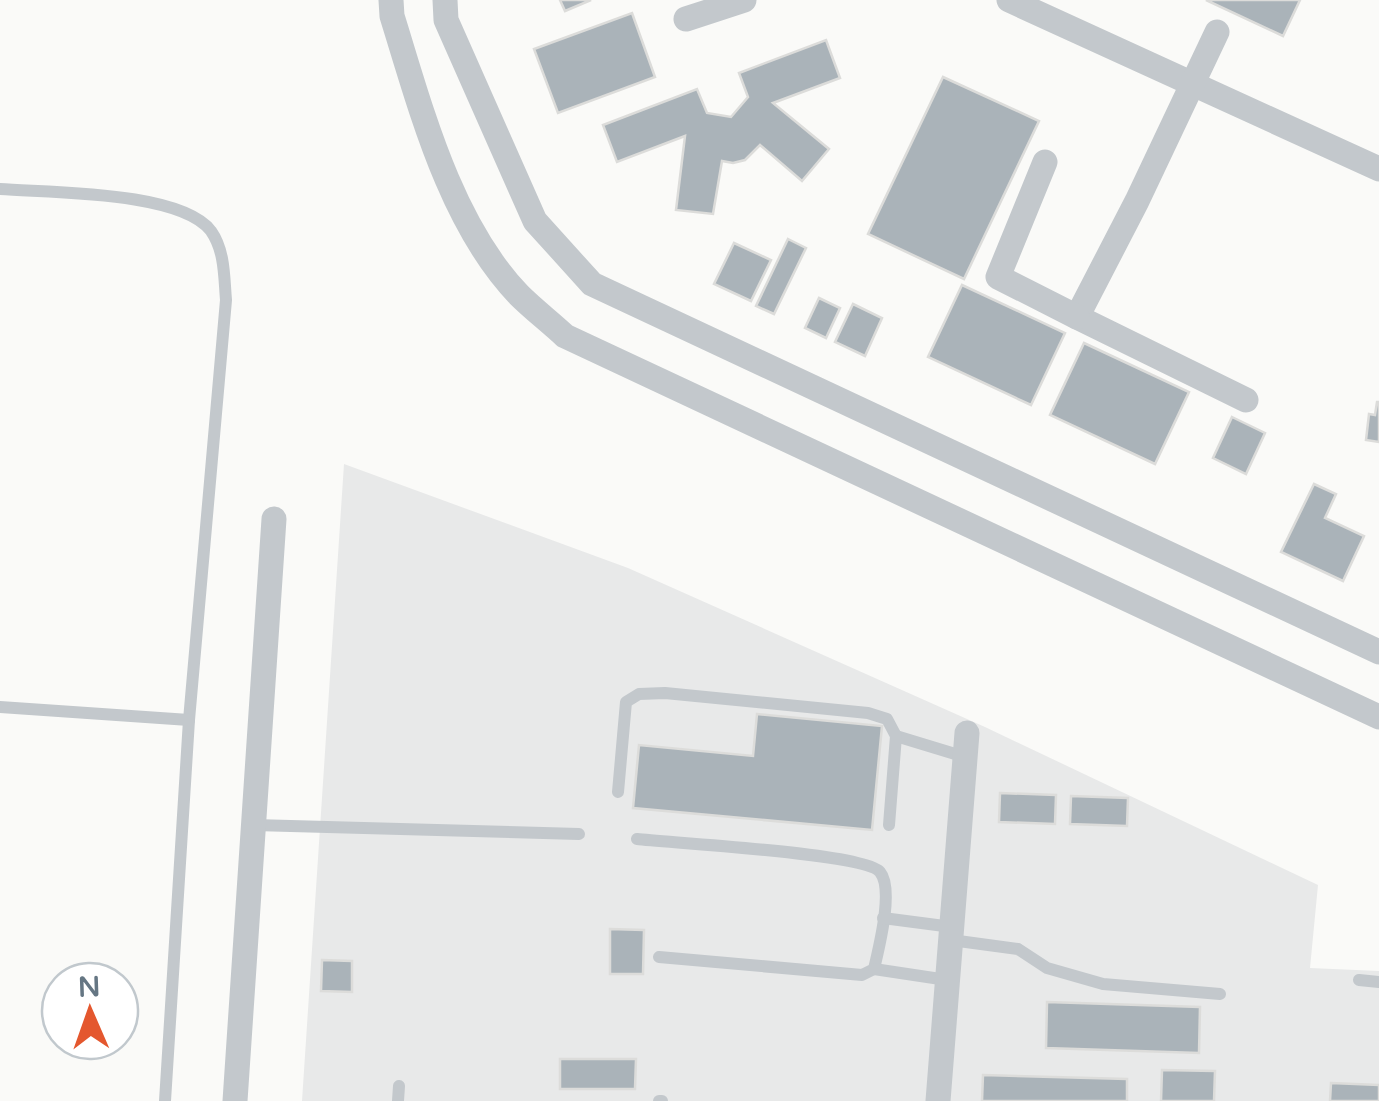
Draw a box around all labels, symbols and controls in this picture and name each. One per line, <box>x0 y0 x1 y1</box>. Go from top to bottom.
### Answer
north arrow <box>40 961 140 1061</box>
text: N <box>77 970 101 1004</box>

